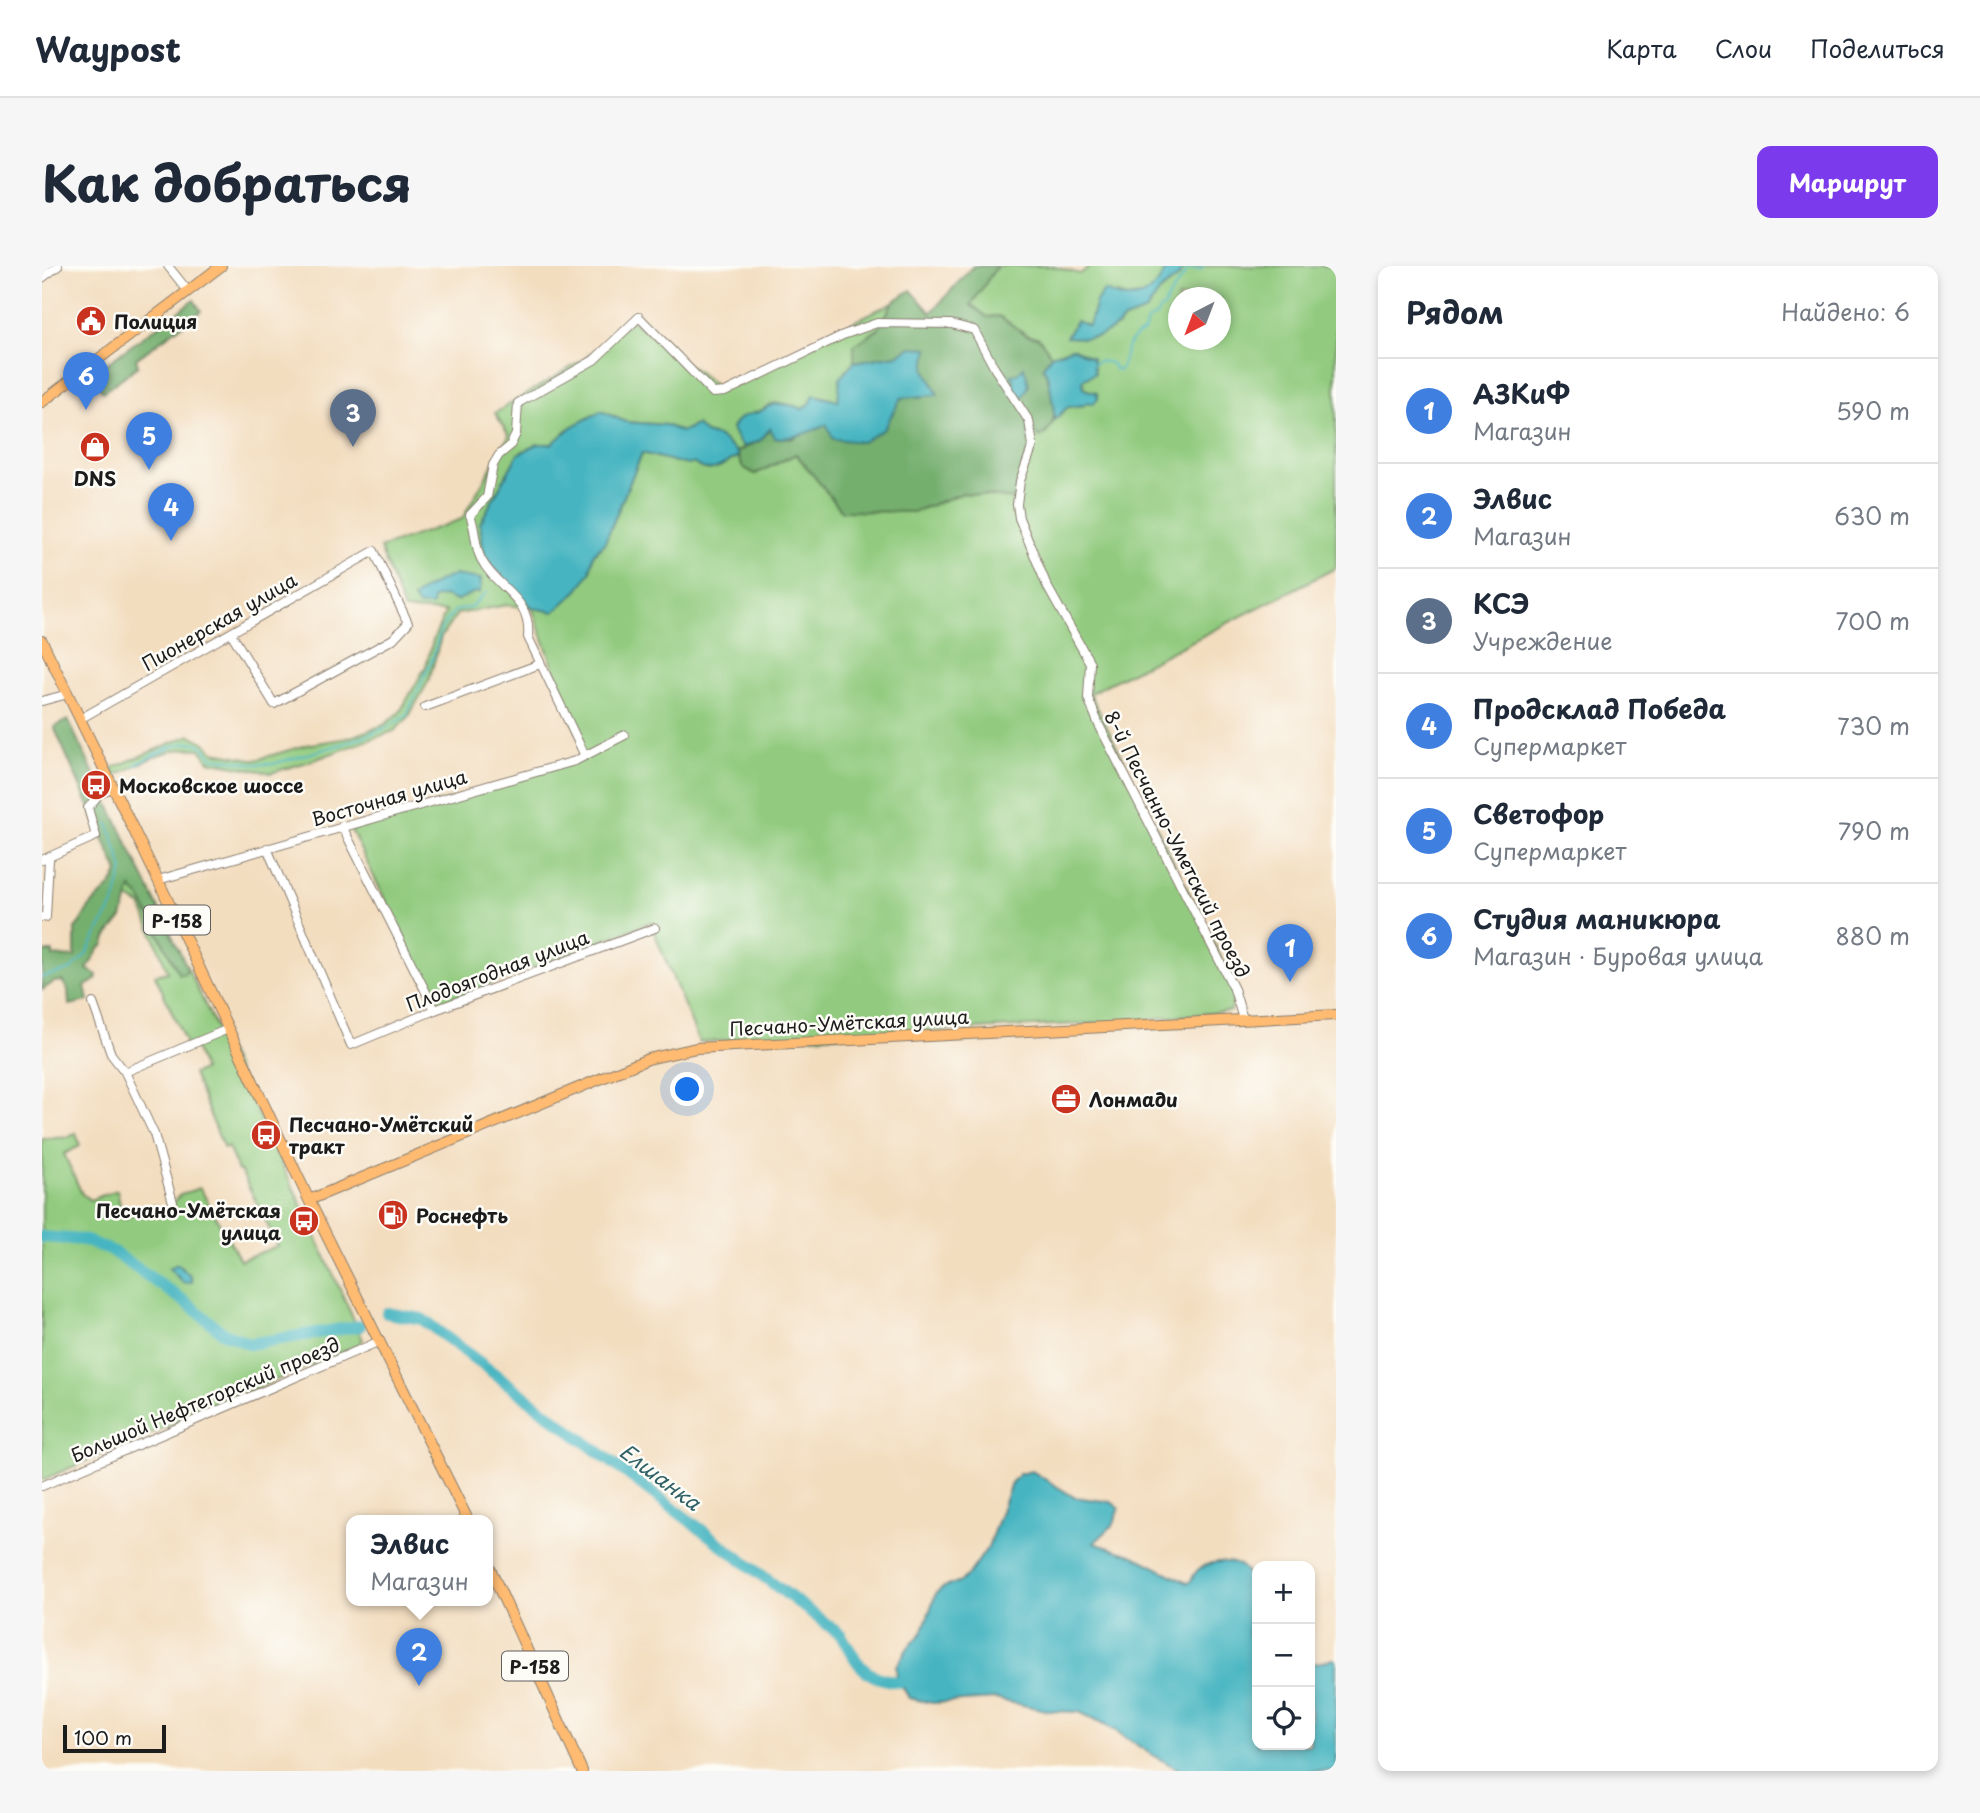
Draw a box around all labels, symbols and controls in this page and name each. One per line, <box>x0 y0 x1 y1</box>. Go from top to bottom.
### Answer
text: Waypost <box>35 23 181 73</box>
text: Карта <box>1606 30 1677 66</box>
text: Слои <box>1715 30 1772 66</box>
text: Поделиться <box>1810 30 1945 66</box>
text: Как добраться <box>42 145 412 219</box>
button: Маршрут <box>1757 146 1938 218</box>
north arrow <box>1168 287 1231 350</box>
text: Рядом <box>1406 289 1504 334</box>
text: Найдено: 6 <box>1781 294 1910 329</box>
public building icon: Полиция <box>74 304 108 338</box>
place label: Полиция <box>114 307 197 335</box>
pin: 6 <box>63 352 109 410</box>
text: АЗКиФ <box>1473 374 1570 413</box>
pin: 3 <box>330 389 376 447</box>
text: 1 <box>1424 393 1435 428</box>
text: 590 m <box>1836 393 1910 428</box>
pin: 5 <box>126 412 172 470</box>
text: Магазин <box>1473 413 1572 448</box>
shop icon: DNS <box>78 430 112 464</box>
place label: DNS <box>74 464 116 492</box>
text: Элвис <box>1473 479 1552 518</box>
pin: 4 <box>148 483 194 541</box>
text: 2 <box>1421 498 1437 533</box>
text: 630 m <box>1834 498 1910 533</box>
text: Магазин <box>1473 518 1572 553</box>
street label: Пионерская улица <box>136 565 302 677</box>
text: КСЭ <box>1473 584 1529 623</box>
text: 3 <box>1421 603 1437 638</box>
text: 700 m <box>1835 603 1910 638</box>
text: Учреждение <box>1473 623 1613 658</box>
text: Продсклад Победа <box>1473 689 1726 728</box>
street label: 8-й Песчанно-Уметский проезд <box>1098 706 1258 982</box>
text: 4 <box>1421 708 1437 743</box>
text: 730 m <box>1837 708 1910 743</box>
text: Супермаркет <box>1473 728 1627 763</box>
street label: Восточная улица <box>308 761 470 833</box>
bus stop icon: Московское шоссе <box>79 768 113 802</box>
place label: Московское шоссе <box>119 771 304 799</box>
text: Светофор <box>1473 794 1604 833</box>
text: 5 <box>1422 813 1436 848</box>
text: 790 m <box>1838 813 1910 848</box>
text: Супермаркет <box>1473 833 1627 868</box>
text: Студия маникюра <box>1473 899 1721 938</box>
road number: Р-158 <box>144 906 210 934</box>
text: 6 <box>1421 918 1437 953</box>
text: 880 m <box>1836 918 1910 953</box>
street label: Плодоягодная улица <box>402 922 593 1018</box>
pin: 1 <box>1267 924 1313 982</box>
text: Магазин · Буровая улица <box>1473 938 1763 973</box>
street label: Песчано-Умётская улица <box>729 1002 969 1042</box>
your location <box>670 1072 704 1106</box>
office icon: Лонмади <box>1049 1082 1083 1116</box>
place label: Лонмади <box>1089 1085 1178 1113</box>
place label: Песчано-Умётский тракт <box>288 1110 474 1160</box>
bus stop icon: Песчано-Умётский тракт <box>249 1118 283 1152</box>
place label: Песчано-Умётская улица <box>96 1196 281 1246</box>
fuel station icon: Роснефть <box>376 1198 410 1232</box>
place label: Роснефть <box>416 1201 508 1229</box>
bus stop icon: Песчано-Умётская улица <box>287 1204 321 1238</box>
street label: Большой Нефтегорский проезд <box>66 1329 344 1469</box>
water label: Елшанка <box>614 1435 709 1518</box>
popup <box>346 1515 493 1606</box>
text: Элвис <box>370 1524 449 1563</box>
map controls <box>1252 1561 1315 1750</box>
button: + <box>1252 1561 1315 1624</box>
text: Магазин <box>370 1563 469 1598</box>
button: − <box>1252 1624 1315 1687</box>
pin: 2 <box>396 1628 442 1686</box>
road number: Р-158 <box>502 1652 568 1680</box>
button: locate <box>1252 1687 1315 1750</box>
scale bar <box>63 1722 166 1754</box>
text: 100 m <box>74 1723 132 1751</box>

